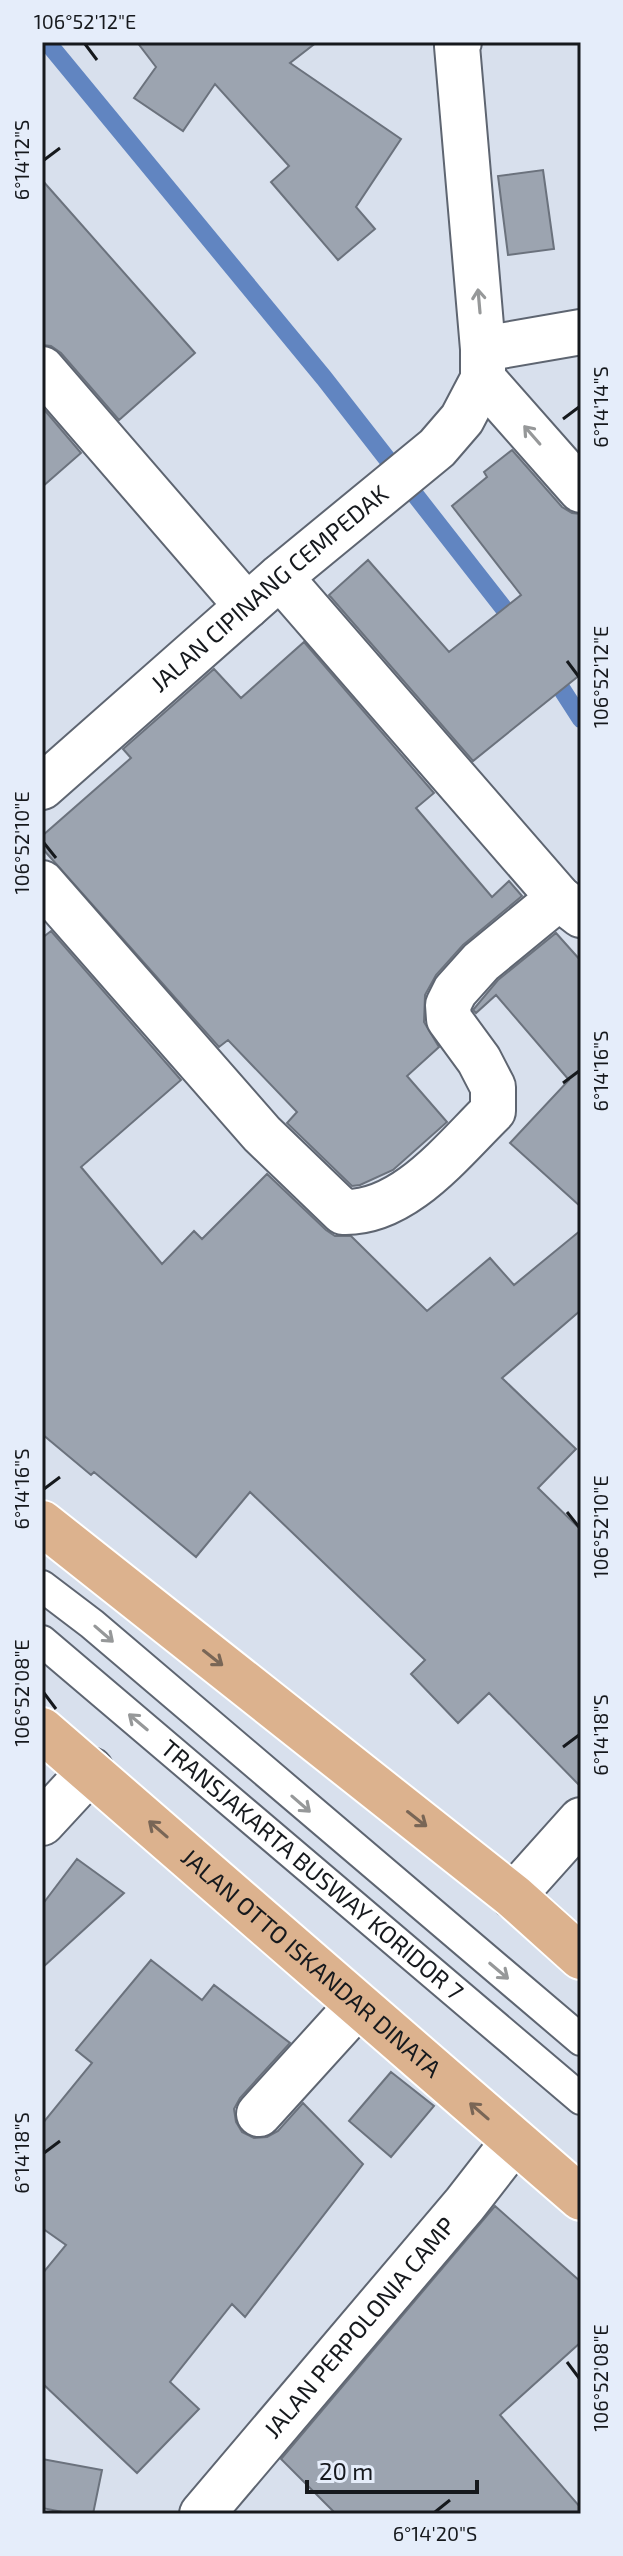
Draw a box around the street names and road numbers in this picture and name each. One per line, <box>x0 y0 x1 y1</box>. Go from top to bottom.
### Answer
street label: JALAN CIPINANG CEMPEDAK <box>144 478 393 697</box>
street label: TRANSJAKARTA BUSWAY KORIDOR 7 <box>156 1733 470 2005</box>
street label: JALAN OTTO ISKANDAR DINATA <box>176 1842 448 2083</box>
street label: JALAN PERPOLONIA CAMP <box>257 2211 460 2443</box>

